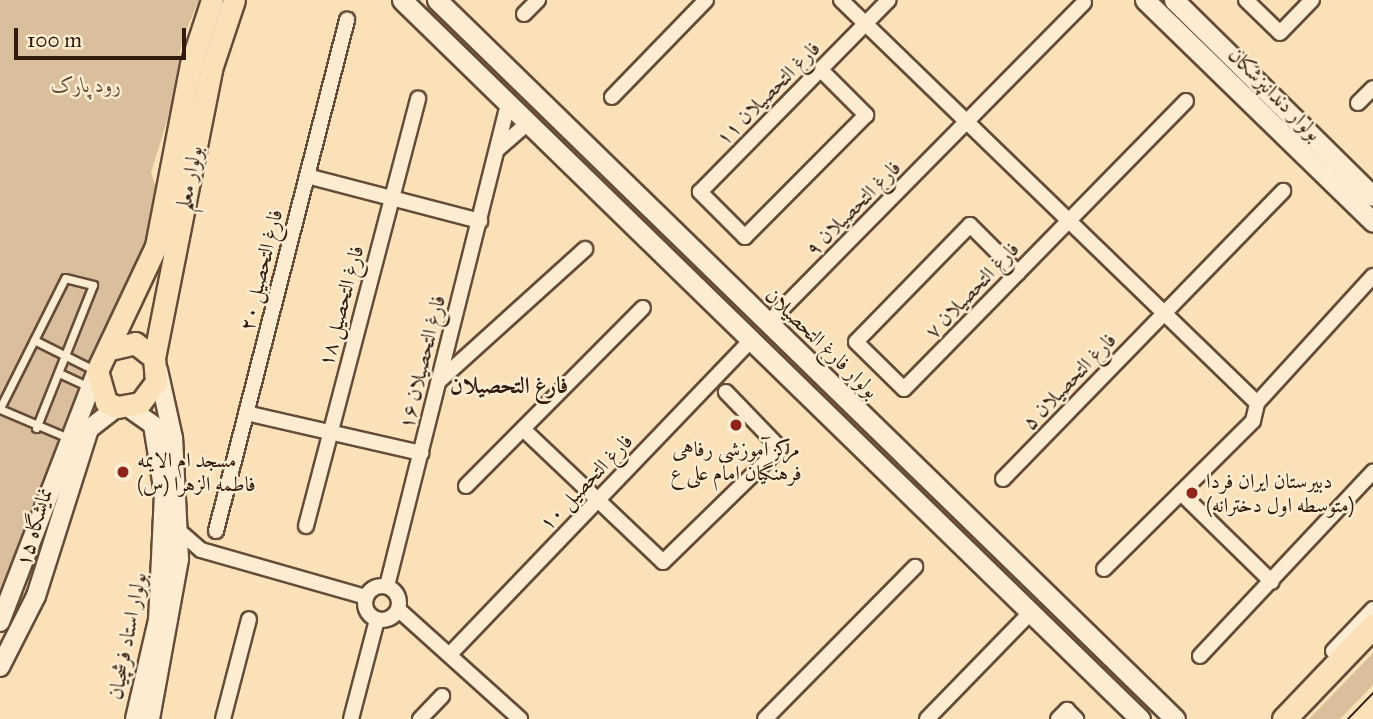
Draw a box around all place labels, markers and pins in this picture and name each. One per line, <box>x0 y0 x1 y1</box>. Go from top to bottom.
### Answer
marker: مرکز آموزشی رفاهی فرهنگیان امام علی ع <box>728 417 744 433</box>
place label: مرکز آموزشی رفاهی فرهنگیان امام علی ع <box>670 436 802 486</box>
place label: مسجد ام الایمه فاطمه الزهرا (س) <box>137 447 256 497</box>
marker: مسجد ام الایمه فاطمه الزهرا (س) <box>115 464 131 480</box>
place label: دبیرستان ایران فردا (متوسطه اول دخترانه) <box>1206 468 1355 518</box>
marker: دبیرستان ایران فردا (متوسطه اول دخترانه) <box>1184 485 1200 501</box>

